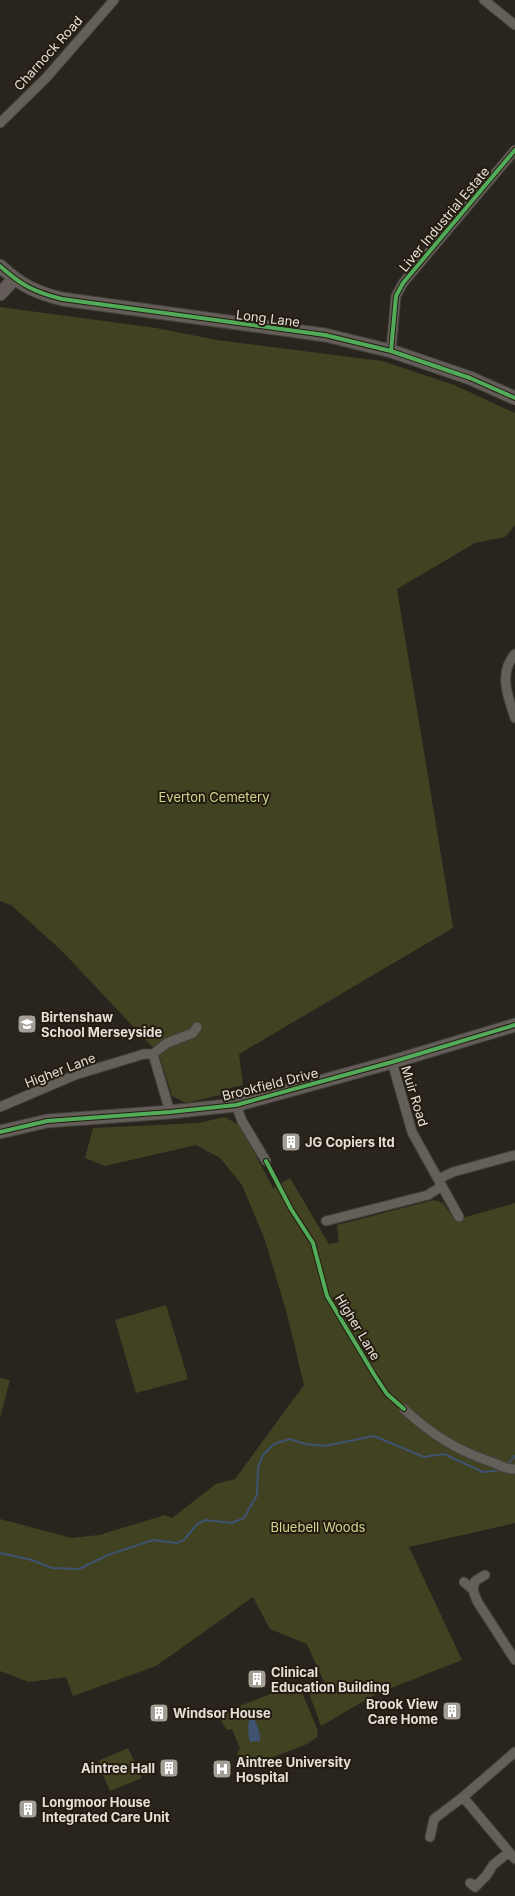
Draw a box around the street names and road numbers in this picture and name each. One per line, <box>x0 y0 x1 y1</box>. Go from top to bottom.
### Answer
street label: Charnock Road <box>10 12 86 94</box>
street label: Liver Industrial Estate <box>395 163 493 275</box>
street label: Long Lane <box>235 306 301 330</box>
street label: Higher Lane <box>22 1049 98 1091</box>
street label: Brookfield Drive <box>220 1064 320 1104</box>
street label: Muir Road <box>398 1064 432 1128</box>
street label: Higher Lane <box>332 1291 384 1363</box>

